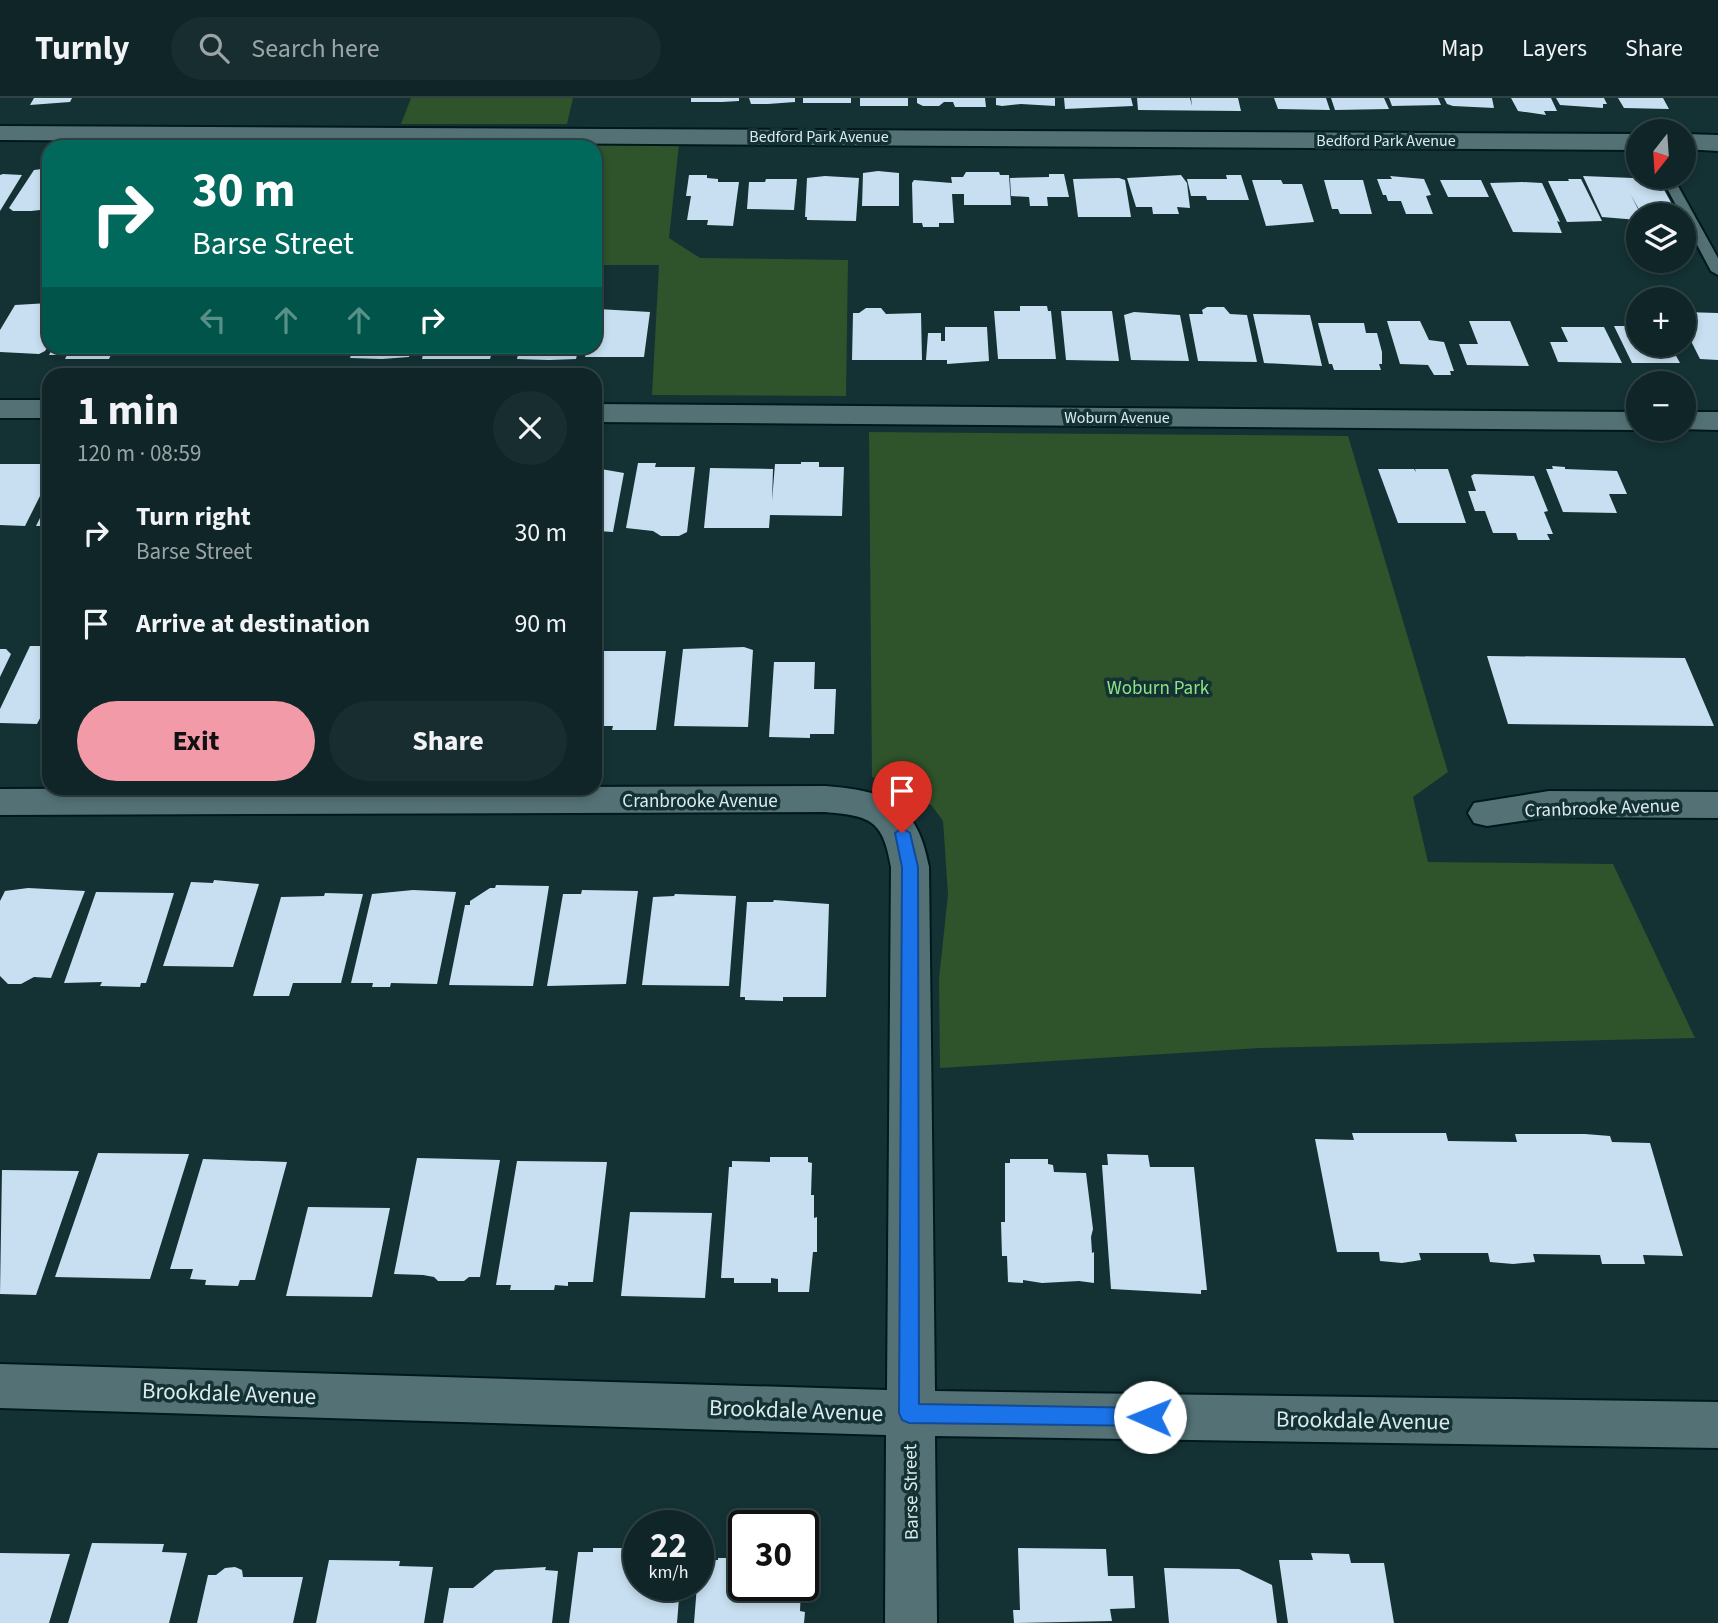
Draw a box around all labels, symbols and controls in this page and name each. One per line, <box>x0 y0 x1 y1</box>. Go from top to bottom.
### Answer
search box <box>171 17 661 80</box>
text: Turnly <box>35 25 129 72</box>
icon: search <box>195 29 233 67</box>
text: Search here <box>251 30 380 67</box>
text: Map <box>1441 31 1484 66</box>
text: Layers <box>1522 31 1587 66</box>
text: Share <box>1625 31 1683 66</box>
north arrow <box>1626 119 1696 189</box>
map controls <box>1626 119 1696 441</box>
street label: Bedford Park Avenue <box>749 126 889 148</box>
street label: Bedford Park Avenue <box>1316 130 1456 152</box>
text: 30 m <box>192 156 296 226</box>
icon: right <box>77 168 168 259</box>
button: layers <box>1626 203 1696 273</box>
text: Barse Street <box>192 221 354 267</box>
button: + <box>1626 287 1696 357</box>
icon: left <box>194 301 232 339</box>
icon: ahead <box>267 301 305 339</box>
icon: ahead <box>340 301 378 339</box>
icon: right <box>413 301 451 339</box>
button: − <box>1626 371 1696 441</box>
text: 1 min <box>77 381 179 441</box>
button: close <box>493 391 567 465</box>
street label: Woburn Avenue <box>1064 407 1170 429</box>
text: 120 m · 08:59 <box>77 437 201 470</box>
text: Turn right <box>136 498 251 535</box>
icon: right <box>77 514 115 552</box>
text: 30 m <box>514 514 567 551</box>
text: Barse Street <box>136 535 252 568</box>
icon: arrive <box>77 605 115 643</box>
text: Arrive at destination <box>136 605 370 642</box>
text: 90 m <box>514 605 567 642</box>
park label: Woburn Park <box>1107 675 1210 702</box>
button: Exit <box>77 701 315 781</box>
button: Share <box>329 701 567 781</box>
pin <box>872 761 932 833</box>
icon: arrive <box>883 772 921 810</box>
street label: Cranbrooke Avenue <box>622 788 778 815</box>
street label: Cranbrooke Avenue <box>1524 792 1680 825</box>
street label: Brookdale Avenue <box>141 1374 317 1413</box>
position arrow <box>1113 1380 1187 1454</box>
street label: Brookdale Avenue <box>708 1391 884 1430</box>
street label: Brookdale Avenue <box>1276 1402 1450 1439</box>
street label: Barse Street <box>897 1443 926 1540</box>
speed limit sign: 30 <box>728 1510 819 1601</box>
text: 22 <box>650 1521 687 1571</box>
text: km/h <box>649 1560 688 1585</box>

